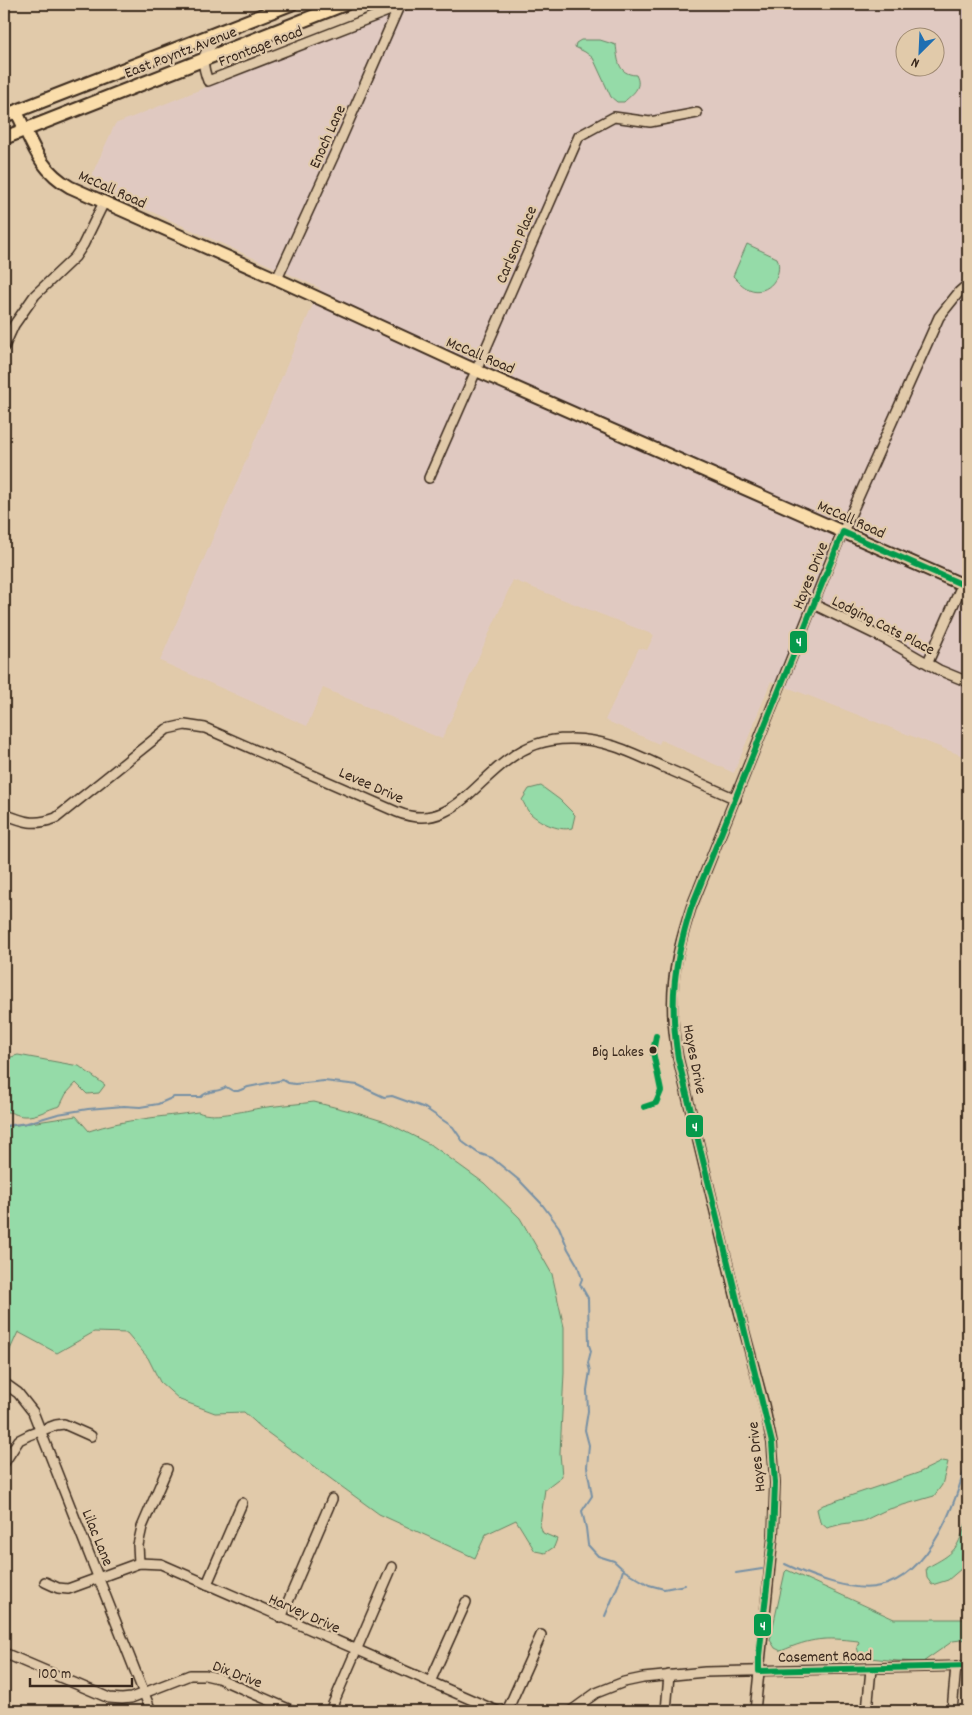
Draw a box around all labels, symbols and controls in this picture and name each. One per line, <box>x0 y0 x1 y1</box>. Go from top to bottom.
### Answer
street label: East Poyntz Avenue <box>121 21 240 85</box>
street label: Frontage Road <box>215 21 306 74</box>
north arrow <box>894 28 944 78</box>
text: N <box>908 51 923 73</box>
street label: Enoch Lane <box>304 101 353 173</box>
street label: McCall Road <box>74 165 150 216</box>
street label: Carlson Place <box>491 203 544 287</box>
street label: McCall Road <box>442 332 518 381</box>
street label: McCall Road <box>813 495 889 546</box>
street label: Hayes Drive <box>787 539 835 613</box>
street label: Lodging Cats Place <box>827 590 938 662</box>
line badge: 4 <box>789 630 808 654</box>
text: 4 <box>796 633 802 653</box>
street label: Levee Drive <box>335 762 407 811</box>
street label: Hayes Drive <box>676 1023 712 1096</box>
place label: Big Lakes <box>592 1042 644 1064</box>
marker: Big Lakes <box>648 1045 658 1055</box>
line badge: 4 <box>685 1114 704 1138</box>
text: 4 <box>692 1118 698 1138</box>
street label: Hayes Drive <box>742 1421 773 1493</box>
street label: Lilac Lane <box>75 1506 118 1570</box>
street label: Harvey Drive <box>264 1588 344 1640</box>
line badge: 4 <box>753 1613 772 1637</box>
text: 4 <box>760 1617 766 1637</box>
street label: Casement Road <box>778 1645 872 1670</box>
scale bar <box>30 1655 132 1687</box>
street label: Dix Drive <box>209 1655 265 1695</box>
text: 100 m <box>38 1664 71 1686</box>

